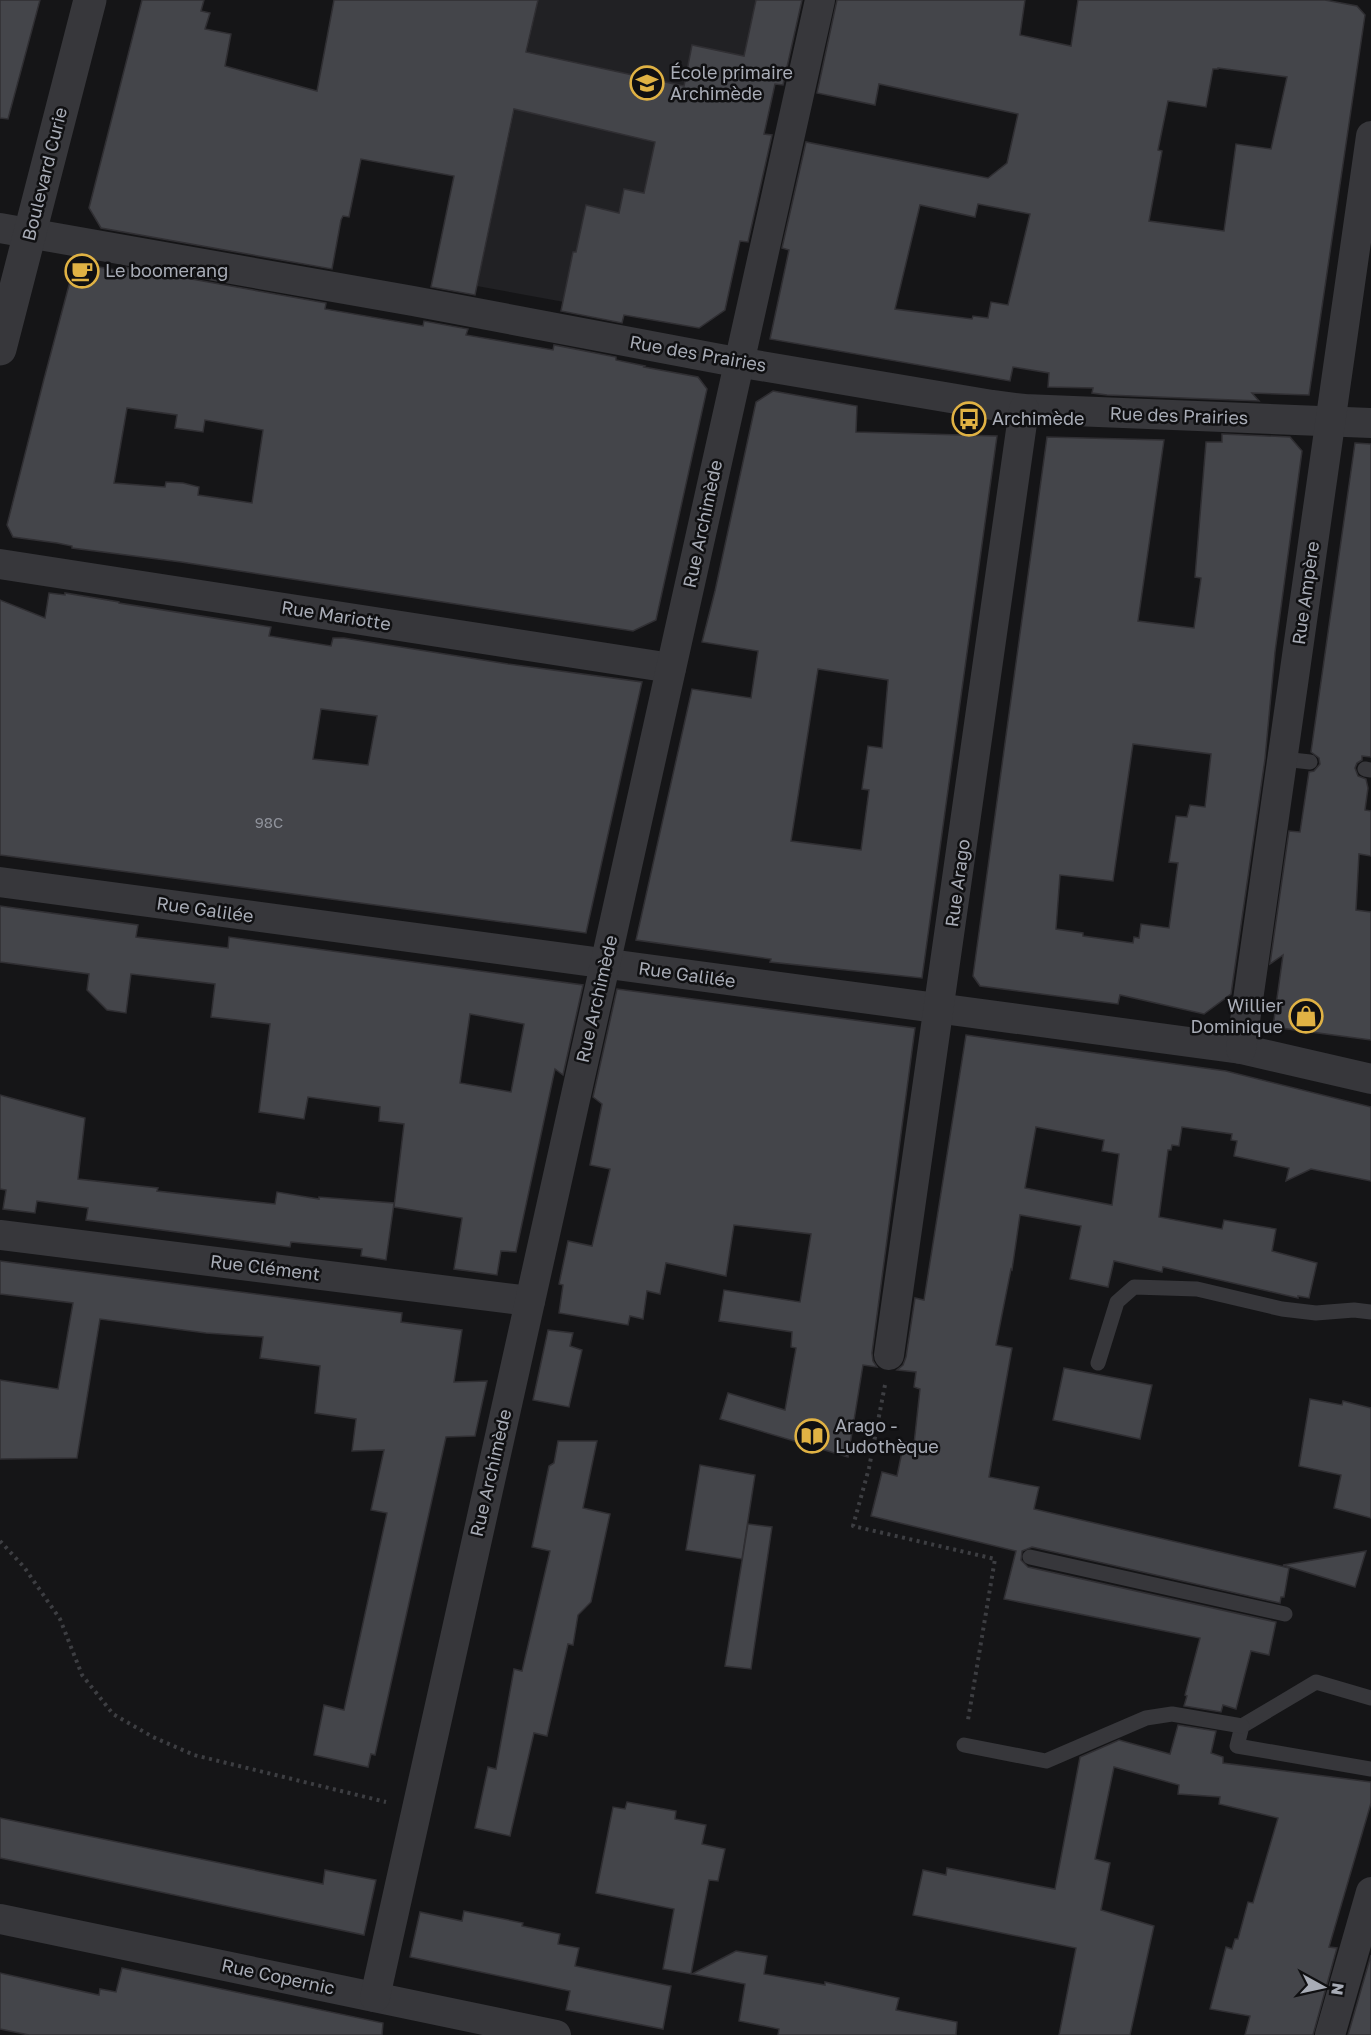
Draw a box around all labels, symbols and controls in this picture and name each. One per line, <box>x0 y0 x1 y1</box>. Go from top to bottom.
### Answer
place label: École primaire Archimède <box>670 61 793 104</box>
school or university icon: École primaire Archimède <box>629 65 665 101</box>
street label: Boulevard Curie <box>17 105 71 243</box>
cafe icon: Le boomerang <box>64 253 100 289</box>
place label: Le boomerang <box>105 259 228 281</box>
street label: Rue des Prairies <box>628 330 768 376</box>
bus stop icon: Archimède <box>951 401 987 437</box>
street label: Rue des Prairies <box>1109 402 1249 428</box>
place label: Archimède <box>992 407 1084 429</box>
street label: Rue Archimède <box>678 458 726 590</box>
street label: Rue Ampère <box>1287 540 1323 646</box>
street label: Rue Mariotte <box>280 595 393 635</box>
house number: 98C <box>255 813 283 831</box>
street label: Rue Arago <box>940 837 974 928</box>
street label: Rue Galilée <box>155 891 255 927</box>
street label: Rue Archimède <box>571 933 621 1065</box>
street label: Rue Galilée <box>637 956 737 992</box>
place label: Willier Dominique <box>1191 994 1283 1037</box>
shop icon: Willier Dominique <box>1288 998 1324 1034</box>
street label: Rue Clément <box>209 1249 321 1285</box>
street label: Rue Archimède <box>465 1407 515 1539</box>
place label: Arago - Ludothèque <box>835 1414 939 1457</box>
library icon: Arago - Ludothèque <box>794 1418 830 1454</box>
street label: Rue Copernic <box>220 1953 337 1999</box>
north arrow <box>1293 1957 1353 2017</box>
text: N <box>1327 1982 1349 1997</box>

